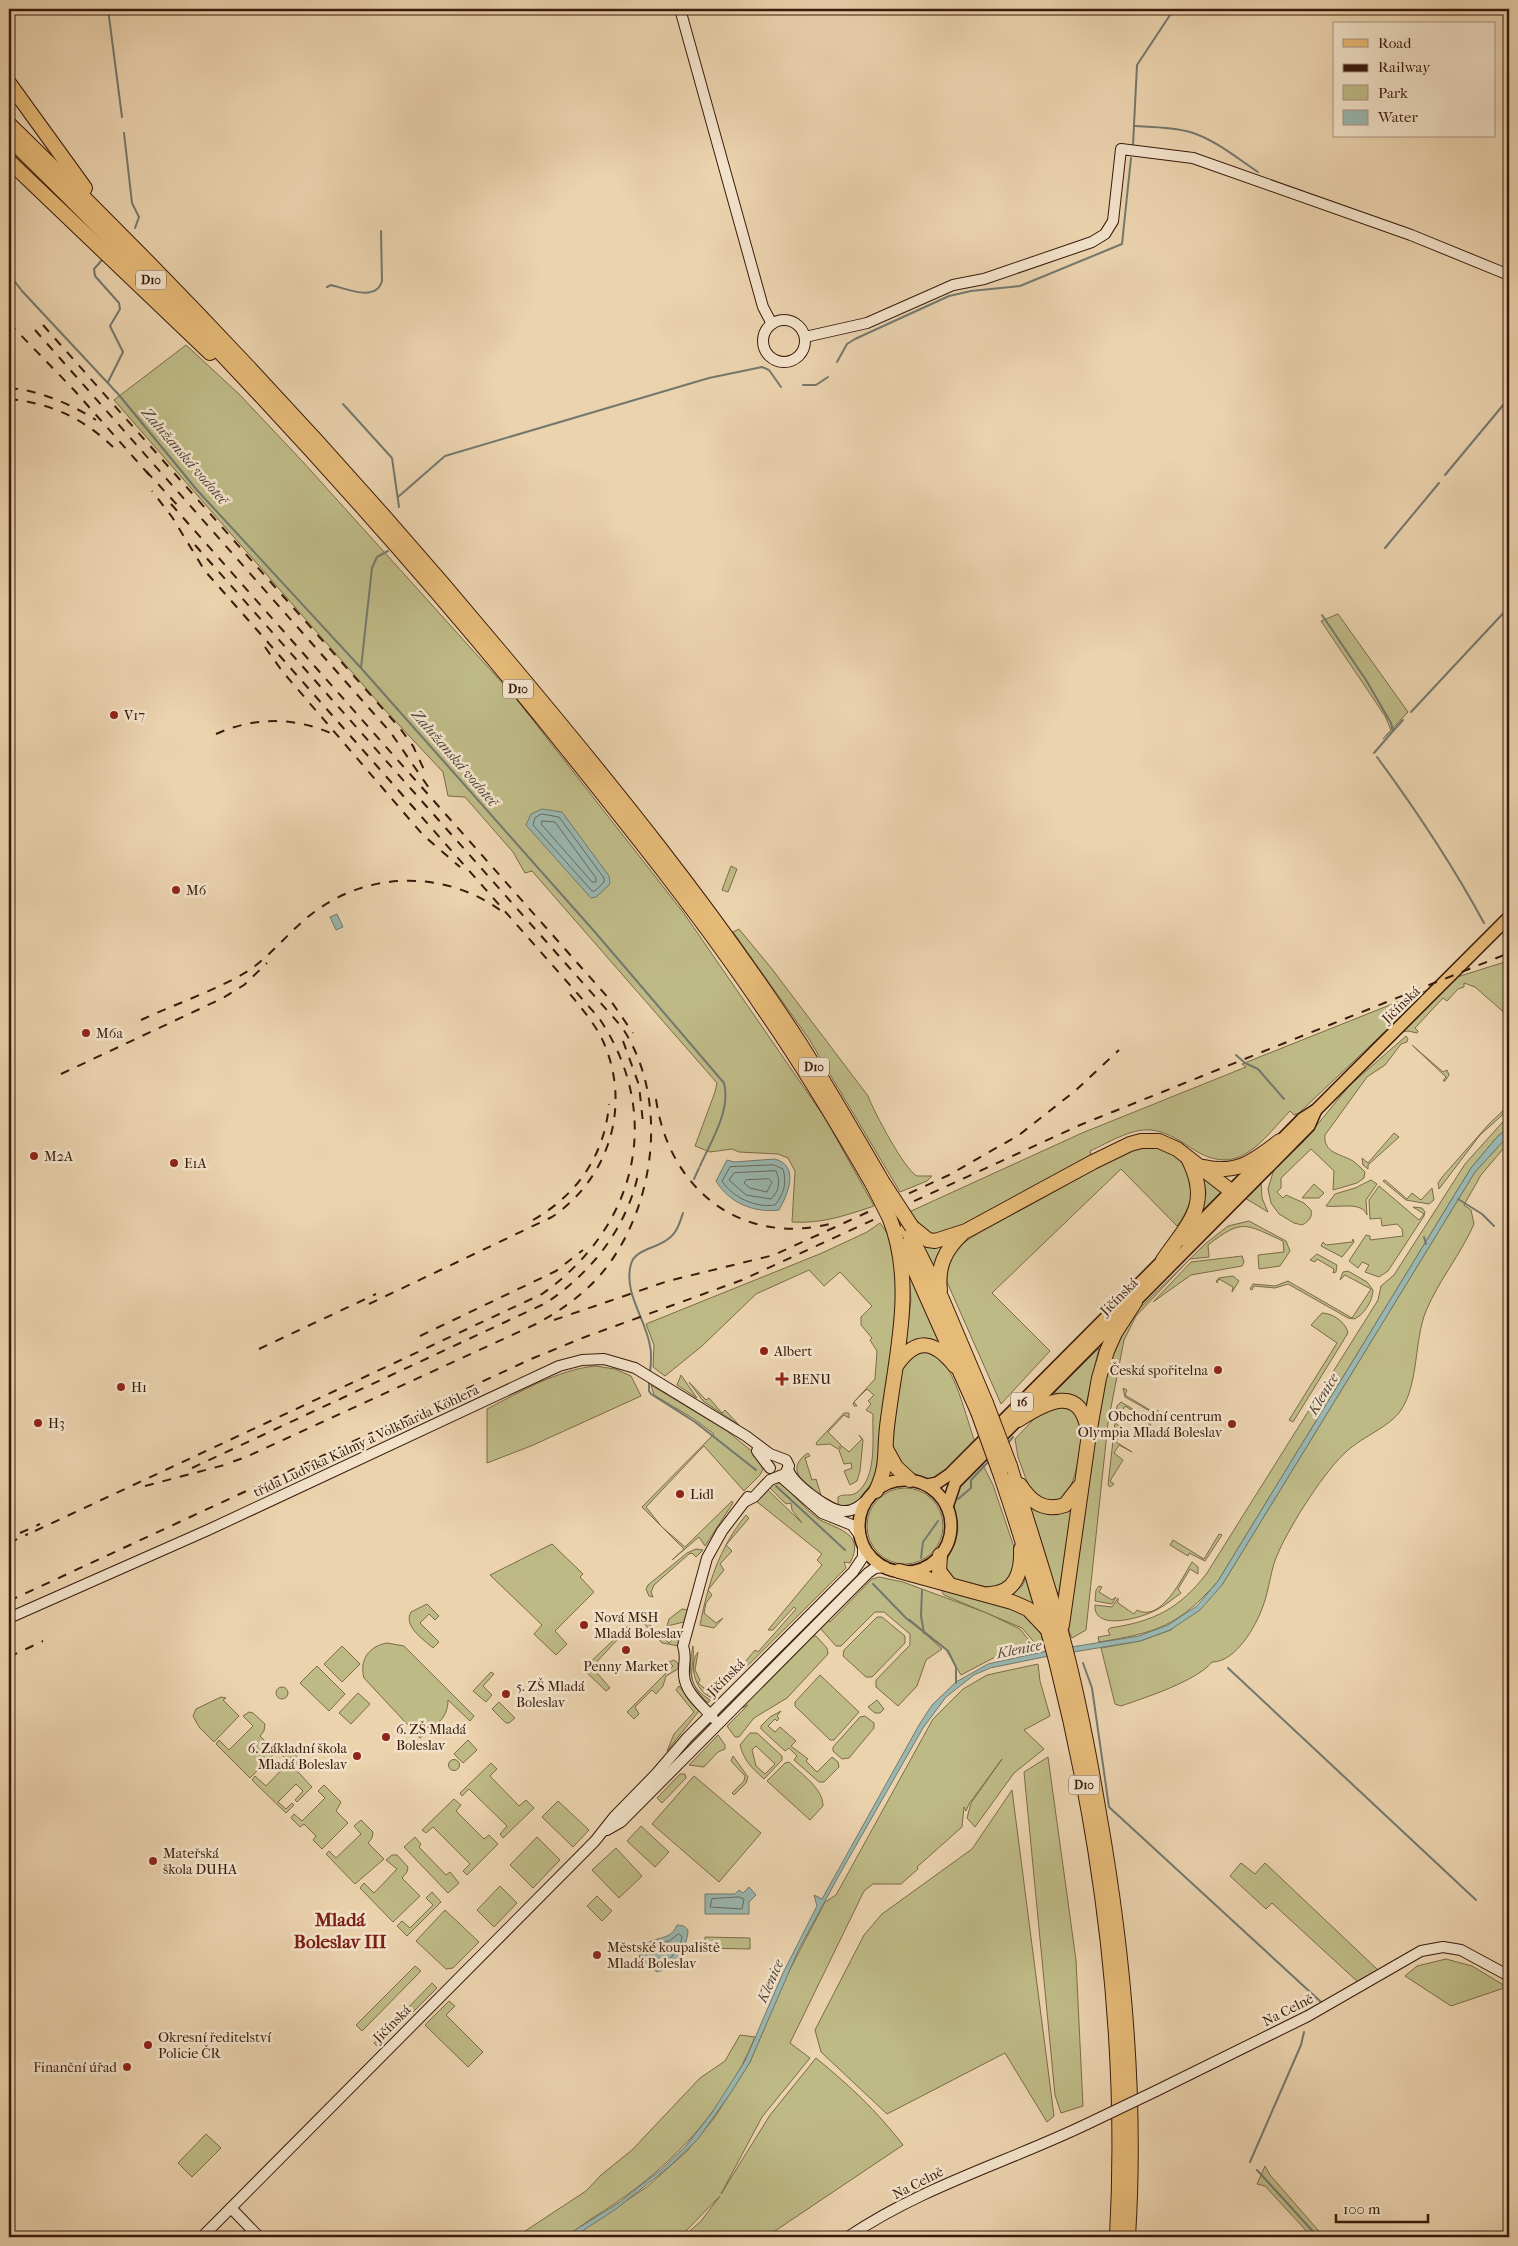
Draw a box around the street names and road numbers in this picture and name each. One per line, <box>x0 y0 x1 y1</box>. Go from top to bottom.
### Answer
road number: D10 <box>136 270 166 290</box>
road number: D10 <box>503 680 533 699</box>
street label: Jičínská <box>1378 982 1424 1028</box>
road number: D10 <box>799 1058 829 1076</box>
street label: Jičínská <box>1096 1274 1142 1320</box>
street label: třída Ludvíka Kalmy a Volkharda Köhlera <box>250 1381 482 1501</box>
road number: 16 <box>1011 1392 1033 1411</box>
street label: Jičínská <box>703 1655 749 1701</box>
road number: D10 <box>1069 1776 1099 1794</box>
street label: Na Celně <box>1260 1990 1316 2030</box>
street label: Jičínská <box>369 2001 415 2047</box>
street label: Na Celně <box>890 2163 946 2203</box>

